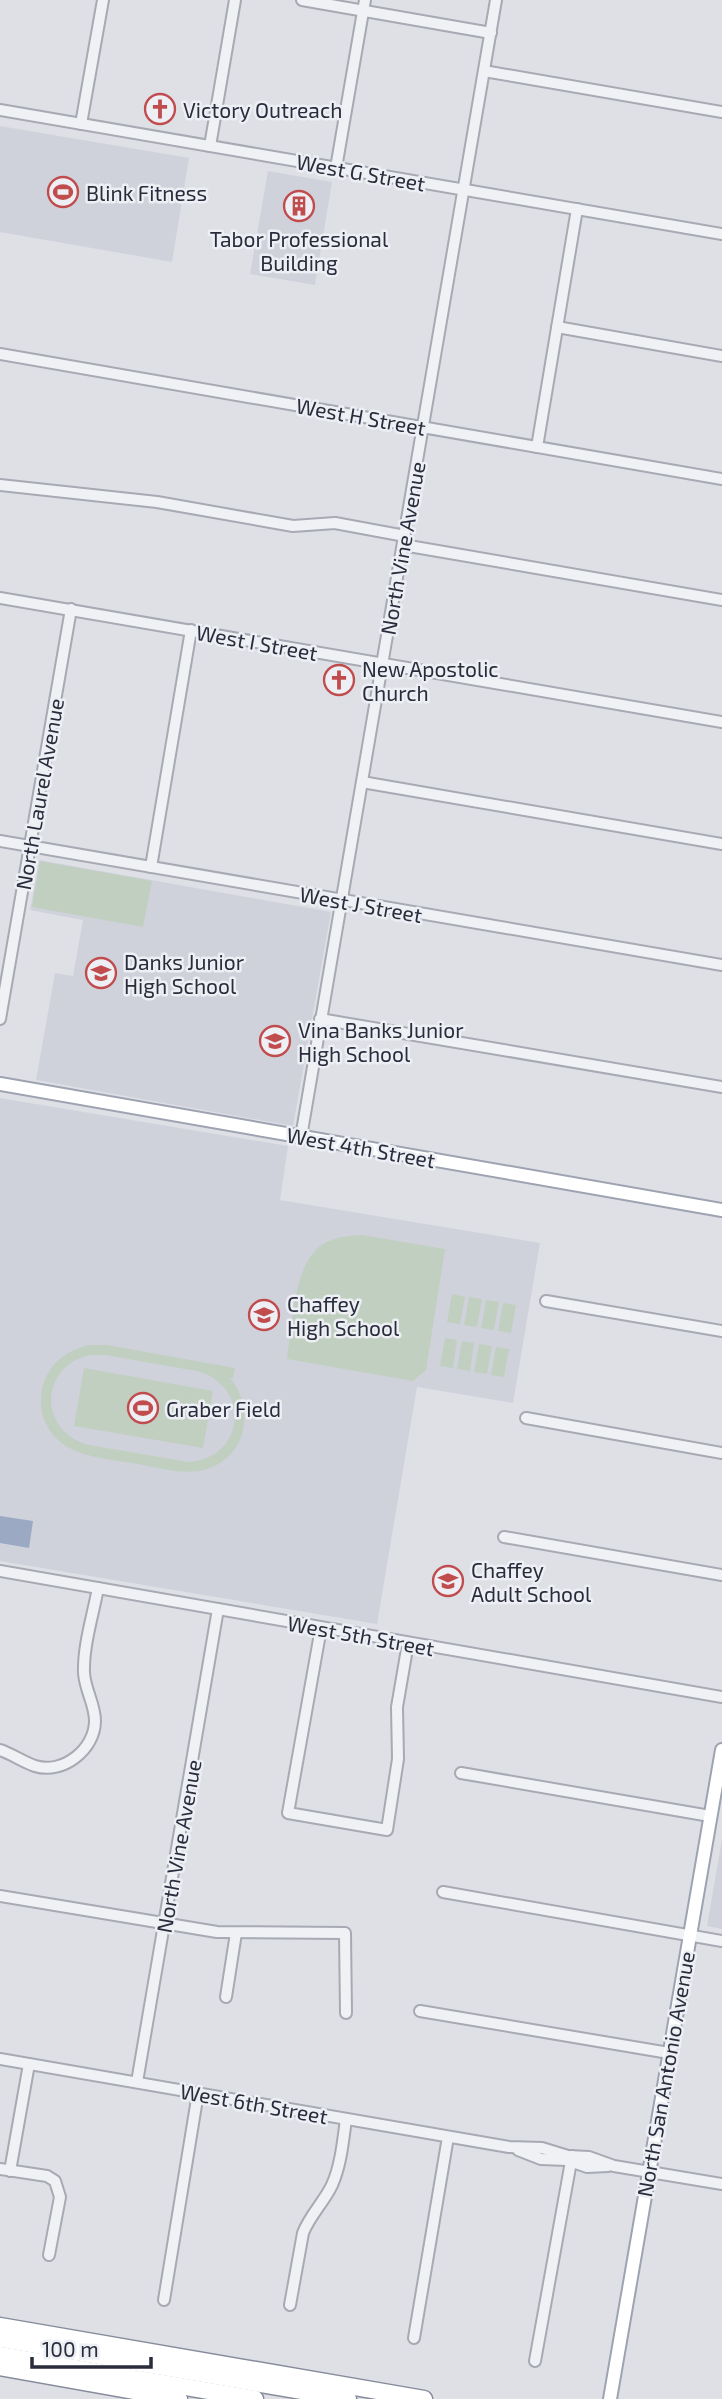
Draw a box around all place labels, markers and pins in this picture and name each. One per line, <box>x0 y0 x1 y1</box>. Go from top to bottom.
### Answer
church icon: Victory Outreach <box>143 92 177 126</box>
place label: Victory Outreach <box>183 97 342 122</box>
sports icon: Blink Fitness <box>46 175 80 209</box>
place label: Blink Fitness <box>86 180 207 205</box>
building icon: Tabor Professional Building <box>282 189 316 223</box>
place label: Tabor Professional Building <box>210 226 389 275</box>
place label: New Apostolic Church <box>362 656 499 705</box>
church icon: New Apostolic Church <box>322 663 356 697</box>
place label: Danks Junior High School <box>124 949 245 998</box>
school or university icon: Danks Junior High School <box>84 956 118 990</box>
place label: Vina Banks Junior High School <box>298 1017 464 1066</box>
school or university icon: Vina Banks Junior High School <box>258 1024 292 1058</box>
place label: Chaffey High School <box>287 1291 400 1340</box>
school or university icon: Chaffey High School <box>247 1298 281 1332</box>
sports icon: Graber Field <box>126 1391 160 1425</box>
place label: Graber Field <box>166 1396 281 1421</box>
place label: Chaffey Adult School <box>471 1557 592 1606</box>
school or university icon: Chaffey Adult School <box>431 1564 465 1598</box>

